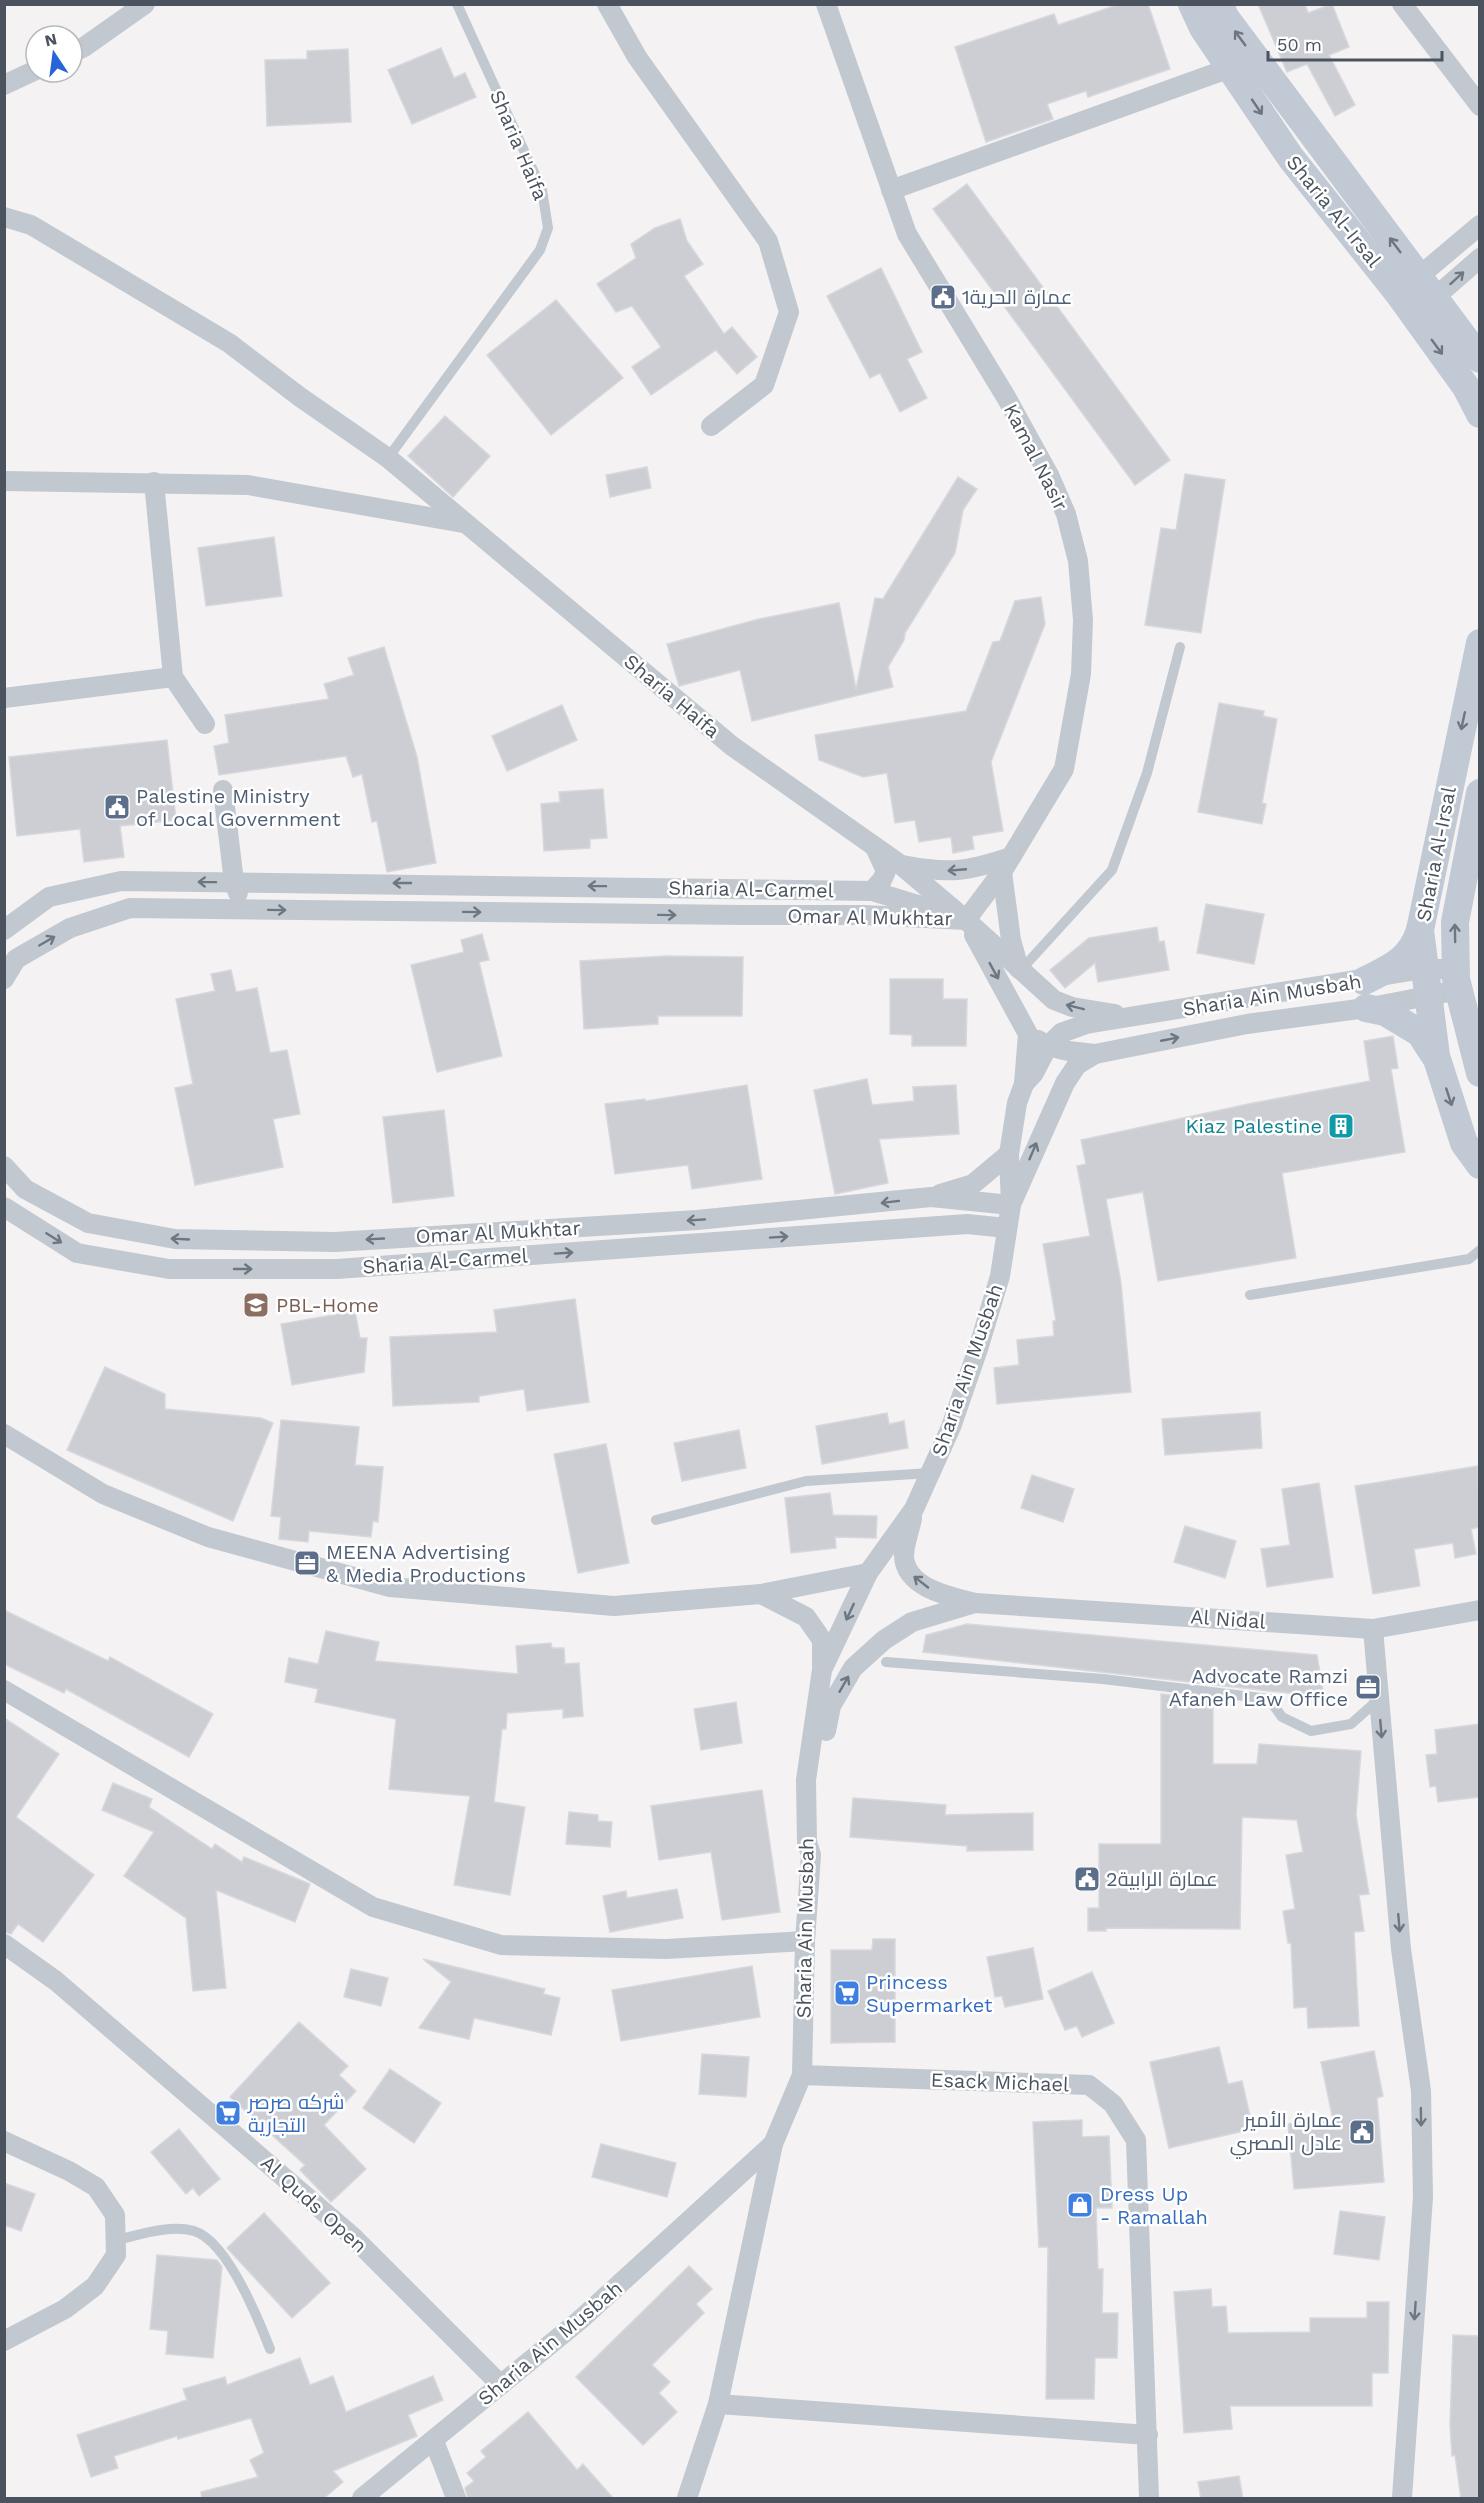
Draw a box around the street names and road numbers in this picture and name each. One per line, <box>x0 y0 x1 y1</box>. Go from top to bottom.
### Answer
street label: Sharia Haifa <box>485 86 553 204</box>
street label: Sharia Al-Irsal <box>1282 150 1386 272</box>
street label: Kamal Nasir <box>999 400 1073 514</box>
street label: Sharia Haifa <box>619 649 725 743</box>
street label: Sharia Al-Irsal <box>1411 784 1461 924</box>
street label: Sharia Al-Carmel <box>668 876 834 902</box>
street label: Omar Al Mukhtar <box>787 904 953 930</box>
street label: Sharia Ain Musbah <box>1181 969 1363 1021</box>
street label: Omar Al Mukhtar <box>415 1216 581 1248</box>
street label: Sharia Al-Carmel <box>362 1243 528 1279</box>
street label: Sharia Ain Musbah <box>926 1281 1008 1459</box>
street label: Al Nidal <box>1190 1604 1266 1634</box>
street label: Sharia Ain Musbah <box>791 1837 819 2019</box>
street label: Esack Michael <box>930 2068 1070 2096</box>
street label: Al Quds Open <box>256 2150 372 2258</box>
street label: Sharia Ain Musbah <box>473 2276 627 2410</box>

